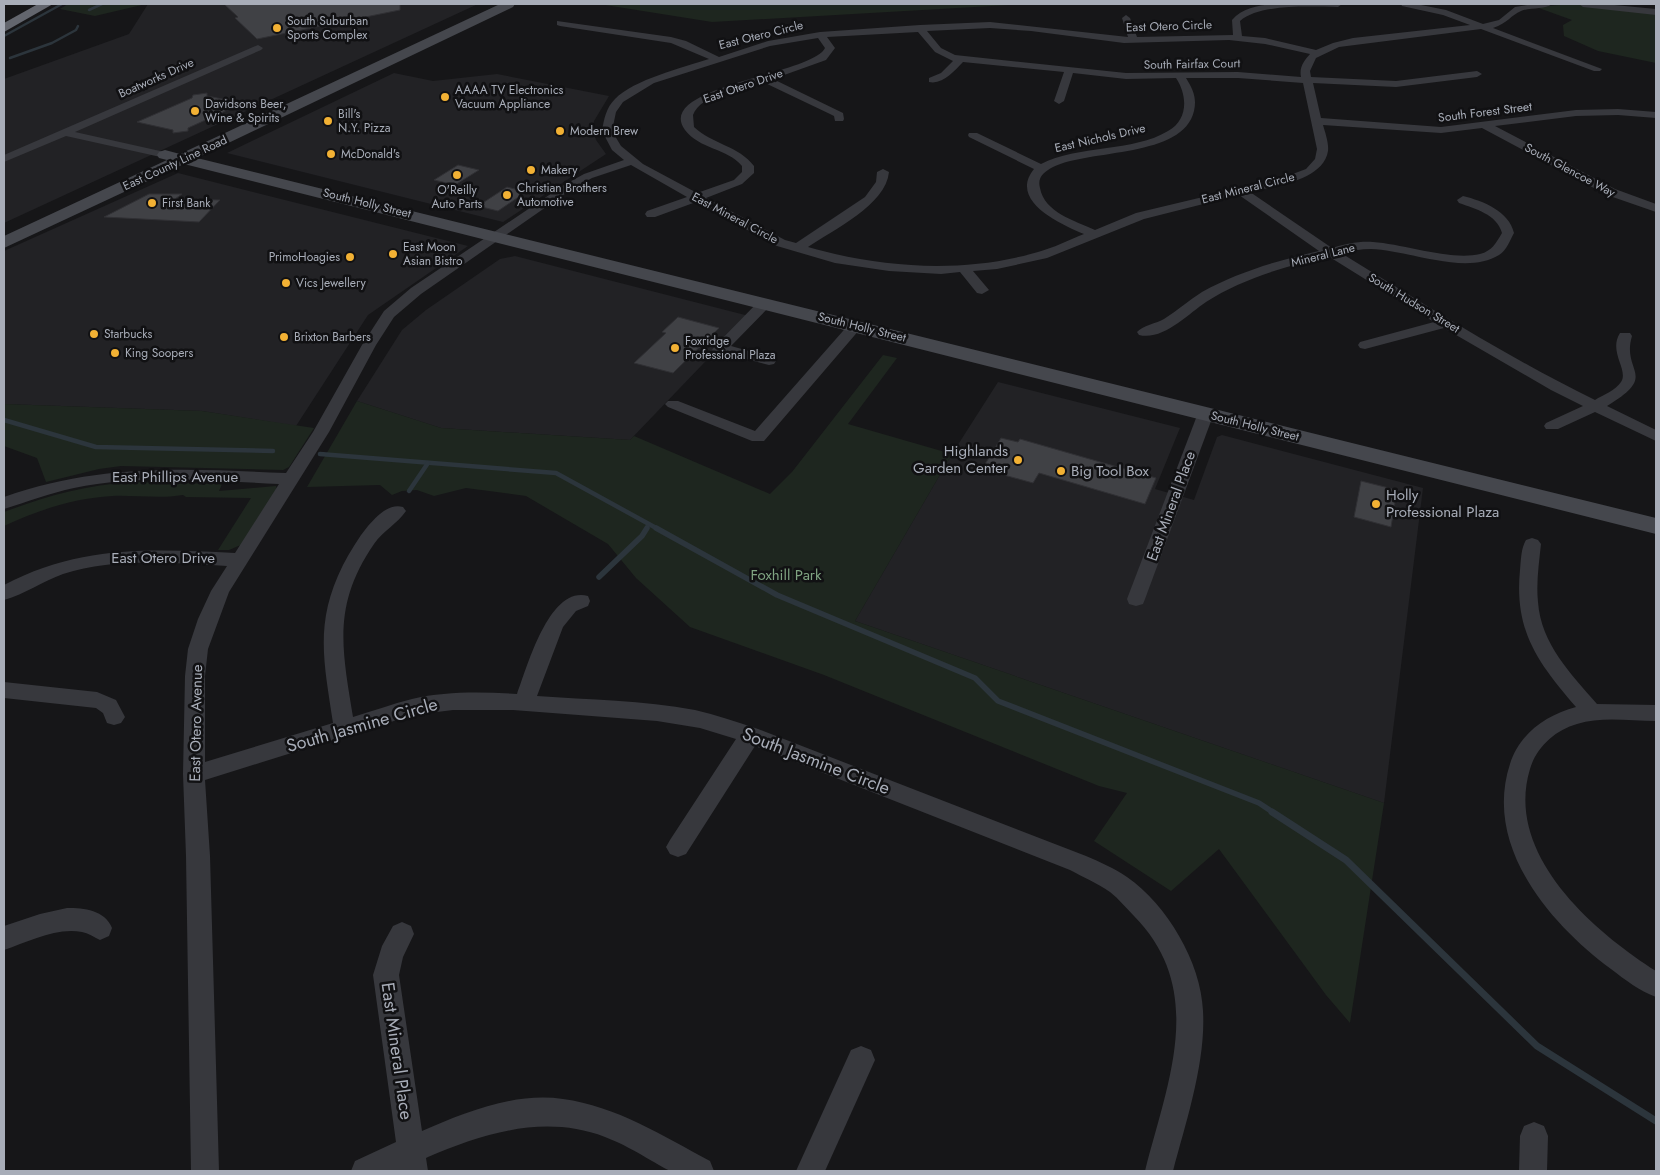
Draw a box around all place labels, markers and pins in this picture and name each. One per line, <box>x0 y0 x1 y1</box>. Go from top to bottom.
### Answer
place label: South Suburban Sports Complex <box>287 12 368 44</box>
marker: South Suburban Sports Complex <box>271 22 283 34</box>
place label: AAAA TV Electronics Vacuum Appliance <box>455 81 564 113</box>
marker: AAAA TV Electronics Vacuum Appliance <box>439 91 451 103</box>
place label: Davidsons Beer, Wine & Spirits <box>205 95 286 127</box>
marker: Davidsons Beer, Wine & Spirits <box>189 105 201 117</box>
place label: Bill's N.Y. Pizza <box>338 105 391 137</box>
marker: Bill's N.Y. Pizza <box>322 115 334 127</box>
place label: Modern Brew <box>570 122 639 140</box>
marker: Modern Brew <box>554 125 566 137</box>
place label: McDonald's <box>341 145 400 163</box>
marker: McDonald's <box>325 148 337 160</box>
place label: Makery <box>541 161 578 179</box>
marker: Makery <box>525 164 537 176</box>
marker: O'Reilly Auto Parts <box>451 169 463 181</box>
place label: Christian Brothers Automotive <box>517 179 607 211</box>
place label: O'Reilly Auto Parts <box>432 181 483 213</box>
marker: Christian Brothers Automotive <box>501 189 513 201</box>
place label: First Bank <box>162 194 211 212</box>
marker: First Bank <box>146 197 158 209</box>
place label: East Moon Asian Bistro <box>403 238 463 270</box>
place label: PrimoHoagies <box>269 248 340 266</box>
marker: East Moon Asian Bistro <box>387 248 399 260</box>
marker: PrimoHoagies <box>344 251 356 263</box>
place label: Vics Jewellery <box>296 274 366 292</box>
marker: Vics Jewellery <box>280 277 292 289</box>
place label: Starbucks <box>104 325 153 343</box>
marker: Starbucks <box>88 328 100 340</box>
place label: Brixton Barbers <box>294 328 371 346</box>
marker: Brixton Barbers <box>278 331 290 343</box>
place label: Foxridge Professional Plaza <box>685 332 776 364</box>
marker: Foxridge Professional Plaza <box>669 342 681 354</box>
place label: King Soopers <box>125 344 193 362</box>
marker: King Soopers <box>109 347 121 359</box>
place label: Highlands Garden Center <box>913 440 1009 479</box>
marker: Highlands Garden Center <box>1012 454 1024 466</box>
place label: Big Tool Box <box>1071 460 1149 482</box>
marker: Big Tool Box <box>1055 465 1067 477</box>
place label: Holly Professional Plaza <box>1386 484 1499 523</box>
marker: Holly Professional Plaza <box>1370 498 1382 510</box>

